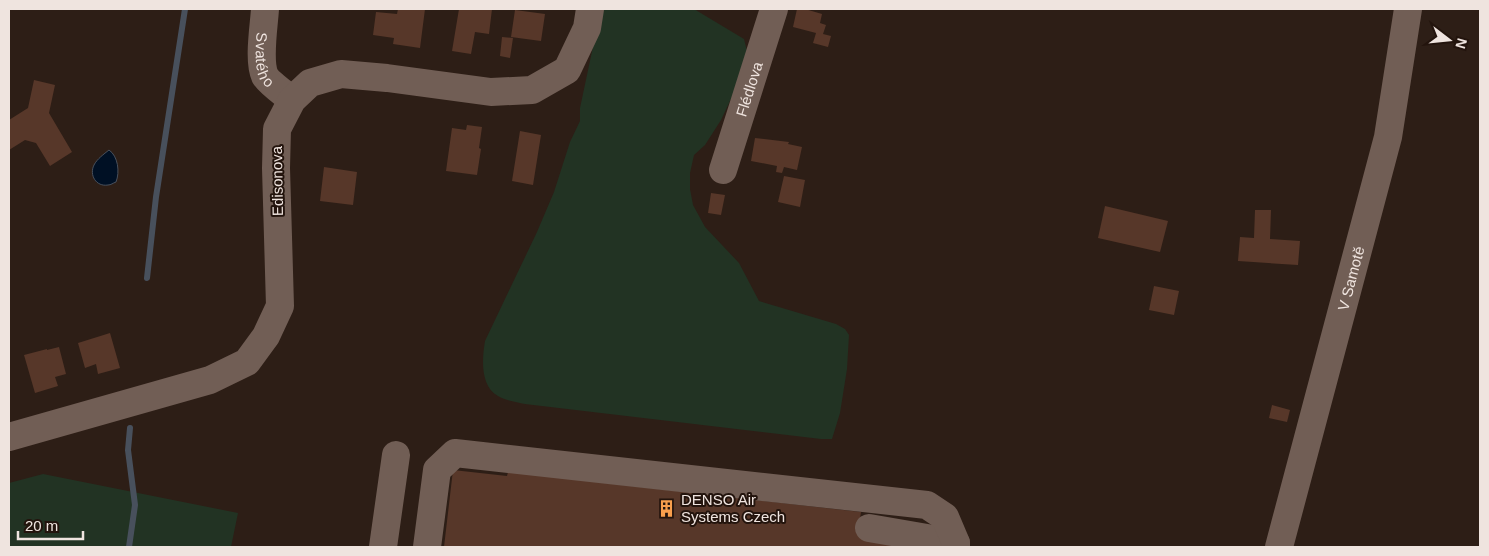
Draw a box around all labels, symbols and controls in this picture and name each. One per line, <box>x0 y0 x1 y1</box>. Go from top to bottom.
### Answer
north arrow <box>1424 15 1474 65</box>
street label: Svatého <box>253 32 278 90</box>
text: N <box>1452 37 1471 51</box>
street label: Flédlova <box>732 59 766 119</box>
street label: Edisonova <box>268 145 286 216</box>
street label: V Samotě <box>1334 244 1367 312</box>
place label: DENSO Air Systems Czech <box>681 491 785 525</box>
building icon: DENSO Air Systems Czech <box>657 498 677 518</box>
scale bar <box>18 508 82 540</box>
text: 20 m <box>25 517 58 534</box>

